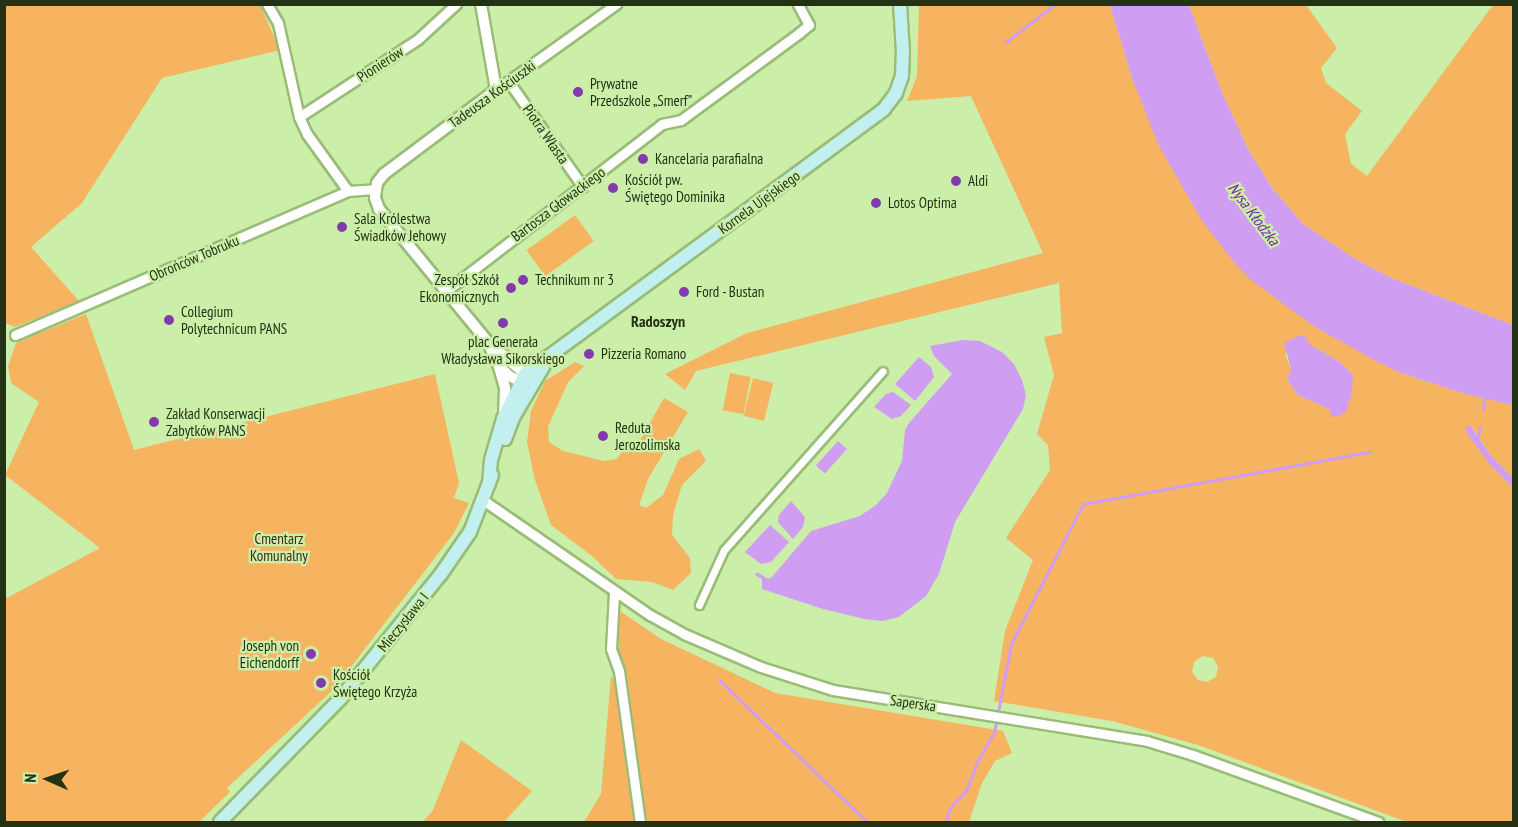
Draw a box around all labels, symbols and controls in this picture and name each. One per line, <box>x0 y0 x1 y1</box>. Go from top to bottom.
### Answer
street label: Pionierów <box>353 42 407 86</box>
street label: Tadeusza Kościuszki <box>445 56 539 132</box>
place label: Prywatne Przedszkole „Smerf” <box>590 74 693 109</box>
marker: Prywatne Przedszkole „Smerf” <box>571 85 585 99</box>
street label: Piotra Własta <box>519 101 573 167</box>
place label: Kancelaria parafialna <box>655 150 763 168</box>
marker: Kancelaria parafialna <box>636 152 650 166</box>
street label: Bartosza Głowackiego <box>507 163 609 245</box>
street label: Kornela Ujejskiego <box>715 166 803 238</box>
place label: Kościół pw. Świętego Dominika <box>625 170 725 205</box>
place label: Aldi <box>968 172 988 190</box>
marker: Aldi <box>949 174 963 188</box>
water label: Nysa Kłodzka <box>1224 179 1284 249</box>
marker: Kościół pw. Świętego Dominika <box>606 181 620 195</box>
place label: Lotos Optima <box>888 194 957 212</box>
marker: Lotos Optima <box>869 196 883 210</box>
place label: Sala Królestwa Świadków Jehowy <box>354 209 446 244</box>
marker: Sala Królestwa Świadków Jehowy <box>335 220 349 234</box>
street label: Obrońców Tobruku <box>146 231 242 285</box>
place label: Zespół Szkół Ekonomicznych <box>420 270 499 305</box>
place label: Technikum nr 3 <box>535 271 614 289</box>
marker: Technikum nr 3 <box>516 273 530 287</box>
marker: Zespół Szkół Ekonomicznych <box>504 281 518 295</box>
place label: Ford - Bustan <box>696 283 765 301</box>
marker: Ford - Bustan <box>677 285 691 299</box>
place label: Collegium Polytechnicum PANS <box>181 302 287 337</box>
district label: Radoszyn <box>631 311 685 331</box>
marker: Collegium Polytechnicum PANS <box>162 313 176 327</box>
marker: plac Generała Władysława Sikorskiego <box>496 316 510 330</box>
place label: plac Generała Władysława Sikorskiego <box>441 332 565 367</box>
place label: Pizzeria Romano <box>601 345 686 363</box>
marker: Pizzeria Romano <box>582 347 596 361</box>
place label: Zakład Konserwacji Zabytków PANS <box>166 404 265 439</box>
marker: Zakład Konserwacji Zabytków PANS <box>147 415 161 429</box>
place label: Reduta Jerozolimska <box>615 418 680 453</box>
marker: Reduta Jerozolimska <box>596 429 610 443</box>
park label: Cmentarz Komunalny <box>250 529 308 564</box>
street label: Mieczysława I <box>374 589 432 655</box>
place label: Joseph von Eichendorff <box>240 636 299 671</box>
marker: Joseph von Eichendorff <box>304 647 318 661</box>
place label: Kościół Świętego Krzyża <box>333 665 417 700</box>
marker: Kościół Świętego Krzyża <box>314 676 328 690</box>
street label: Saperska <box>889 691 937 715</box>
north arrow <box>18 749 78 809</box>
text: N <box>20 773 40 783</box>

